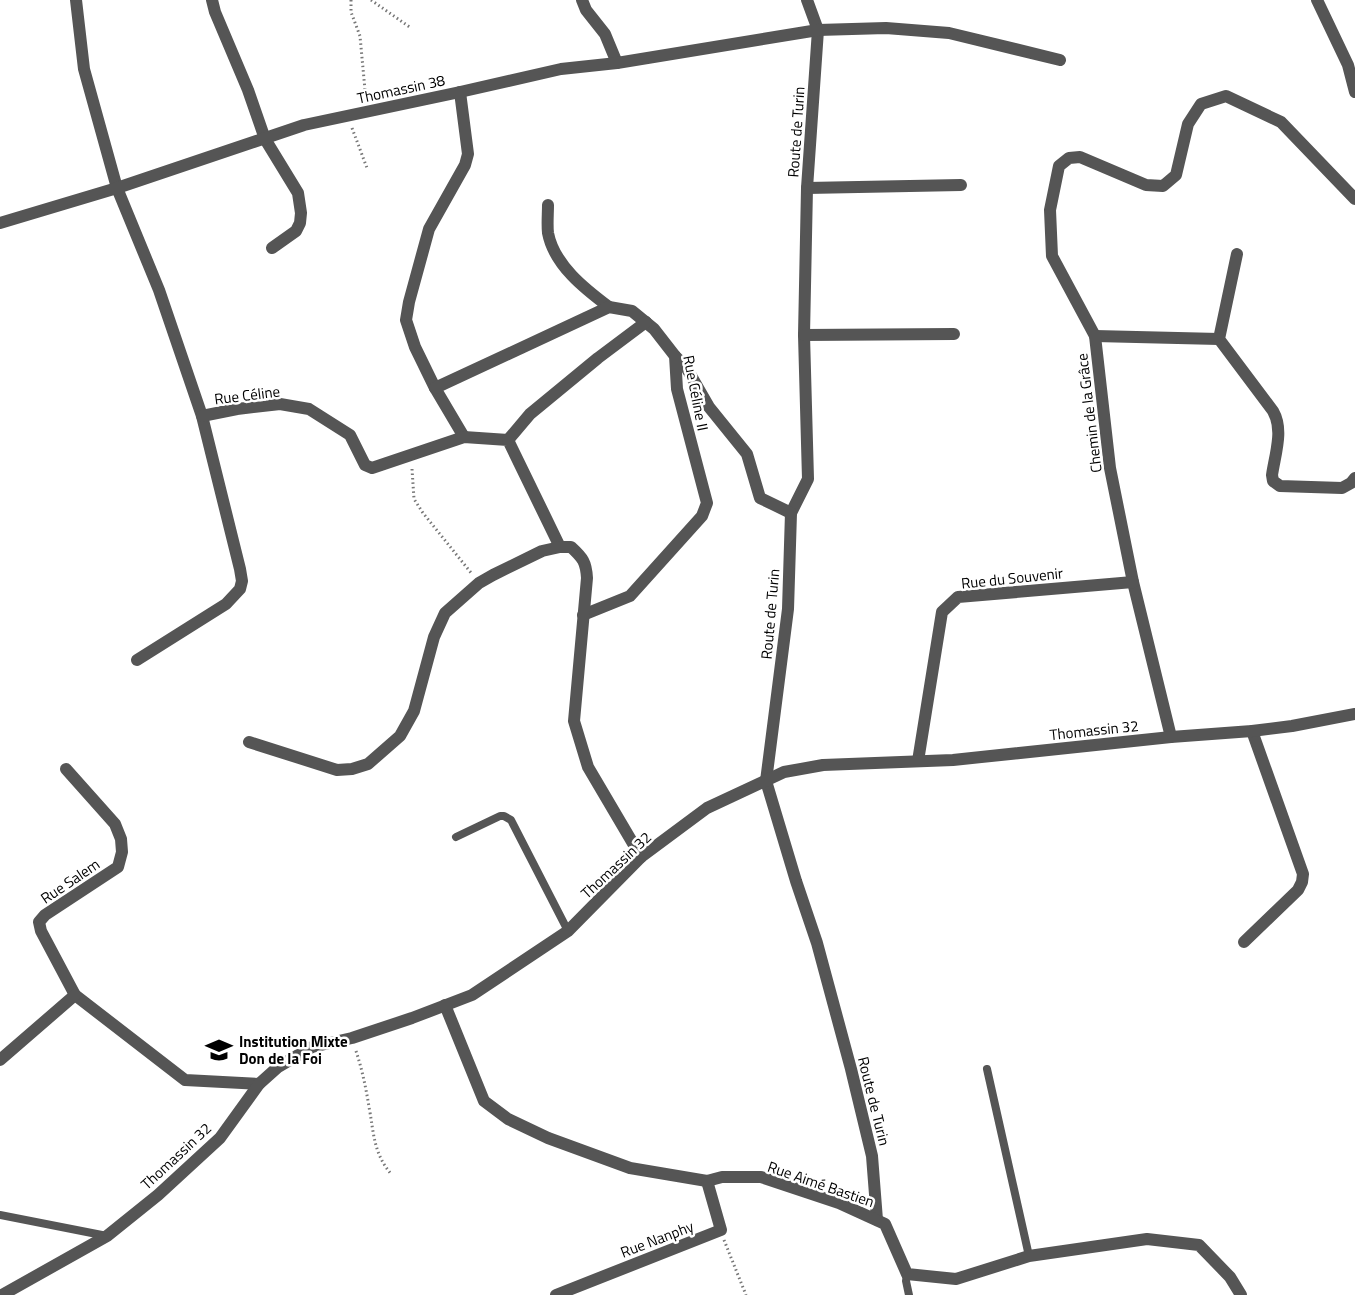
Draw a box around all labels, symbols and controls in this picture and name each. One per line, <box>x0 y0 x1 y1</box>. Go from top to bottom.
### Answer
street label: Thomassin 38 <box>355 68 447 110</box>
street label: Route de Turin <box>781 86 811 178</box>
street label: Chemin de la Grâce <box>1070 352 1108 474</box>
street label: Rue Céline II <box>677 353 715 433</box>
street label: Rue Céline <box>213 380 281 410</box>
street label: Rue du Souvenir <box>960 561 1064 595</box>
street label: Route de Turin <box>755 568 785 660</box>
street label: Thomassin 32 <box>1048 714 1140 746</box>
street label: Thomassin 32 <box>575 826 657 904</box>
street label: Rue Salem <box>36 853 104 909</box>
place label: Institution Mixte Don de la Foi <box>239 1030 348 1070</box>
school or university icon: Institution Mixte Don de la Foi <box>204 1035 234 1065</box>
street label: Route de Turin <box>852 1054 896 1148</box>
street label: Thomassin 32 <box>135 1117 217 1195</box>
street label: Rue Aimé Bastien <box>764 1155 878 1213</box>
street label: Rue Nanphy <box>617 1214 697 1264</box>

